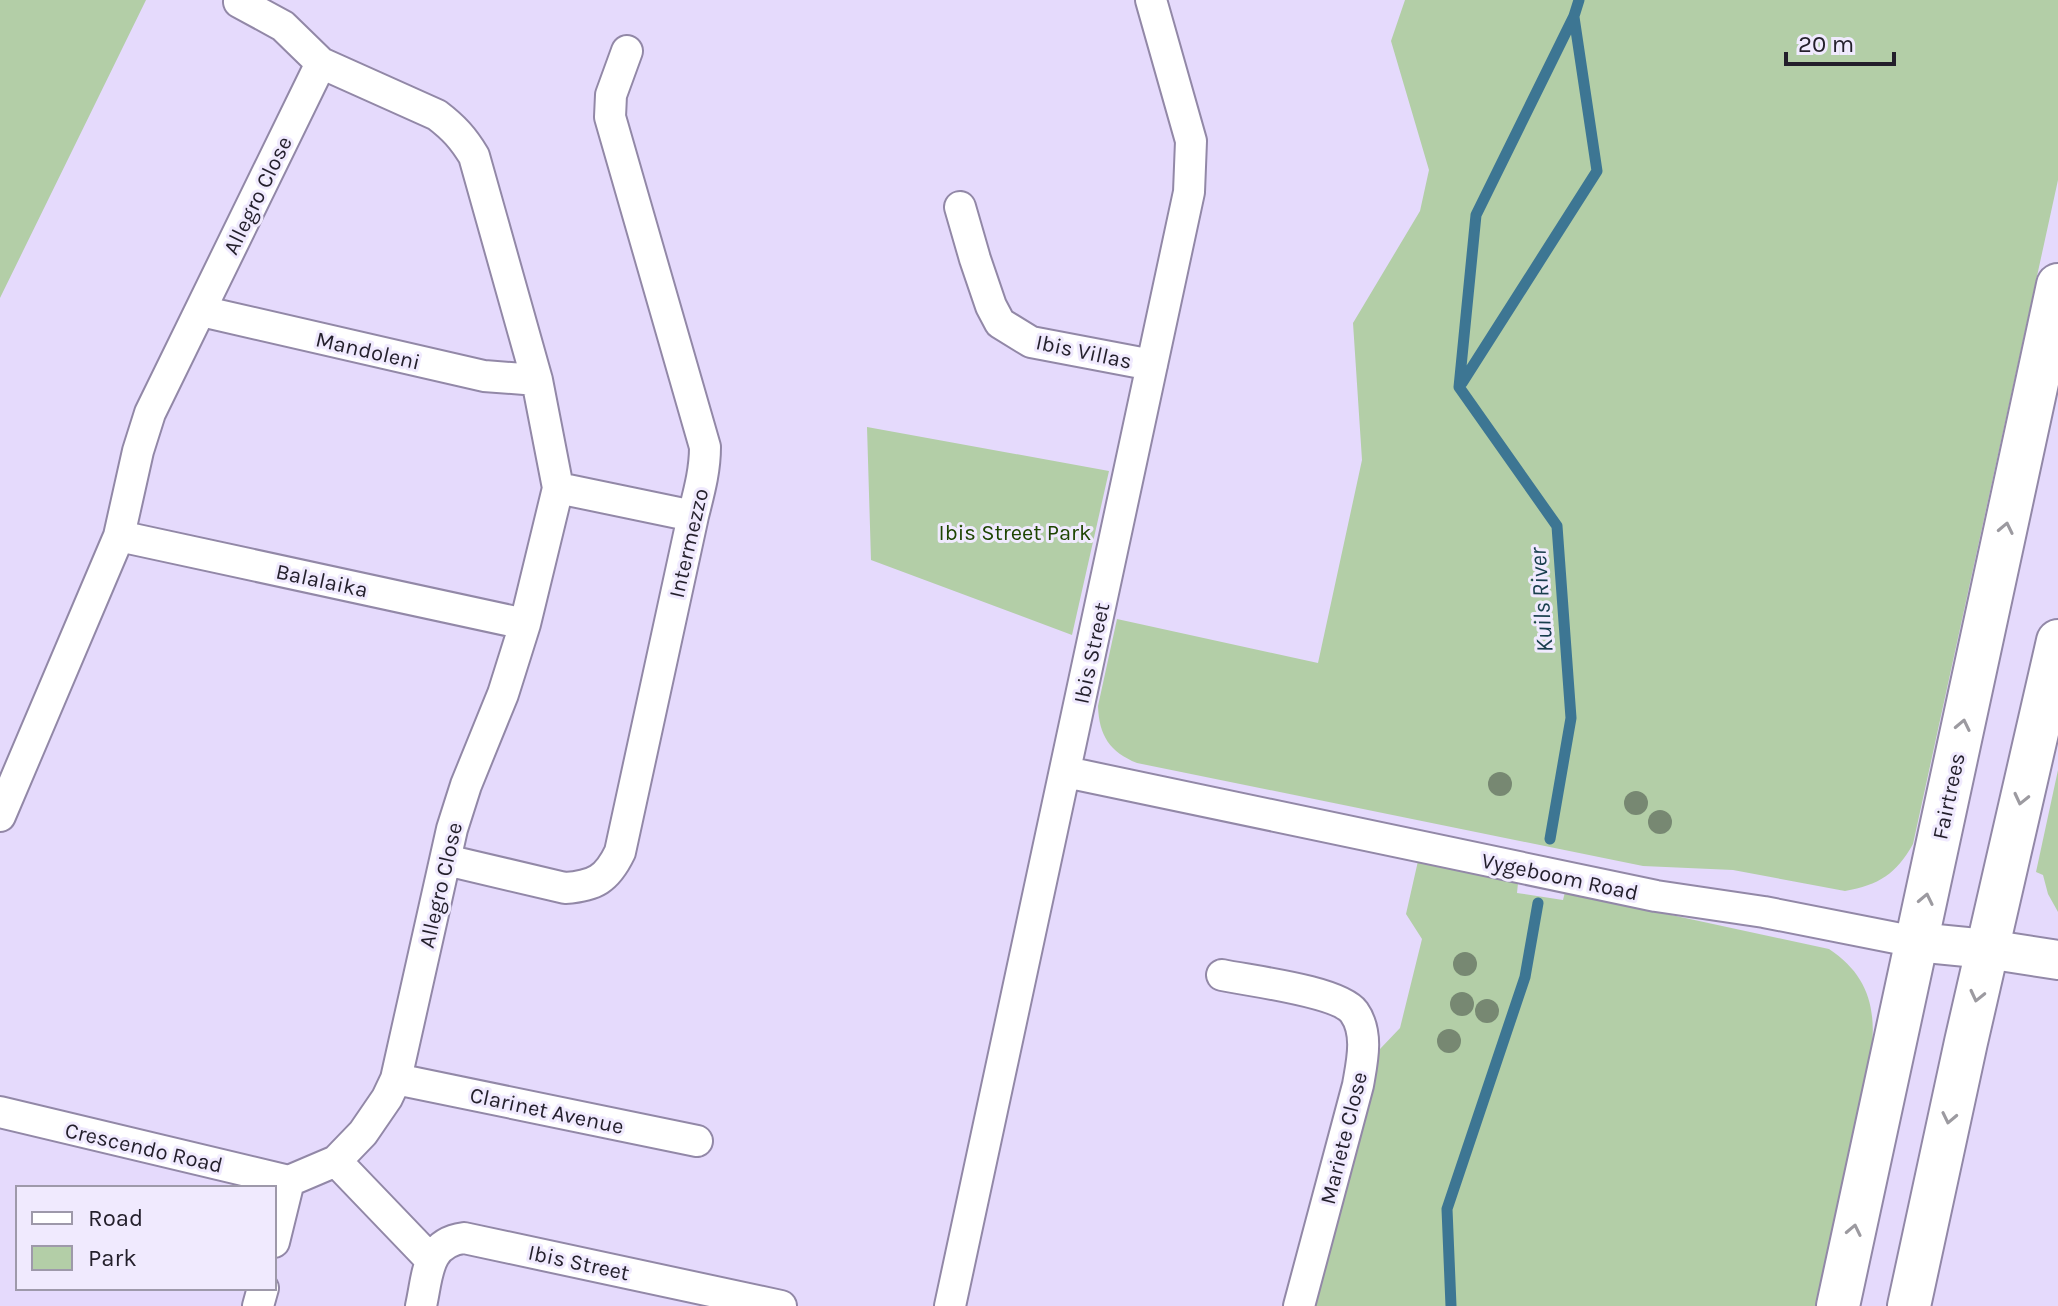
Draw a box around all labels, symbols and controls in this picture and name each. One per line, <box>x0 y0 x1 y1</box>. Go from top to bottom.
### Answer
scale bar <box>1786 16 1894 66</box>
text: 20 m <box>1798 30 1854 58</box>
street label: Allegro Close <box>218 132 298 259</box>
street label: Mandoleni <box>313 326 423 376</box>
street label: Ibis Villas <box>1033 329 1134 375</box>
street label: Intermezzo <box>664 486 714 601</box>
park label: Ibis Street Park <box>939 520 1091 546</box>
one-way arrow <box>1996 521 2013 534</box>
water label: Kuils River <box>1523 546 1559 653</box>
street label: Balalaika <box>273 559 370 603</box>
street label: Ibis Street <box>1069 600 1115 706</box>
one-way arrow <box>1954 718 1971 732</box>
street label: Fairtrees <box>1927 750 1971 842</box>
one-way arrow <box>2014 791 2031 805</box>
street label: Allegro Close <box>414 820 468 951</box>
street label: Vygeboom Road <box>1479 848 1641 906</box>
one-way arrow <box>1917 892 1934 906</box>
one-way arrow <box>1969 988 1986 1002</box>
street label: Mariete Close <box>1315 1069 1373 1207</box>
street label: Clarinet Avenue <box>467 1082 626 1140</box>
one-way arrow <box>1941 1111 1958 1125</box>
street label: Crescendo Road <box>62 1117 225 1179</box>
legend <box>16 1186 276 1290</box>
text: Road <box>88 1204 143 1232</box>
one-way arrow <box>1845 1223 1862 1237</box>
street label: Ibis Street <box>526 1240 632 1286</box>
text: Park <box>88 1244 137 1272</box>

